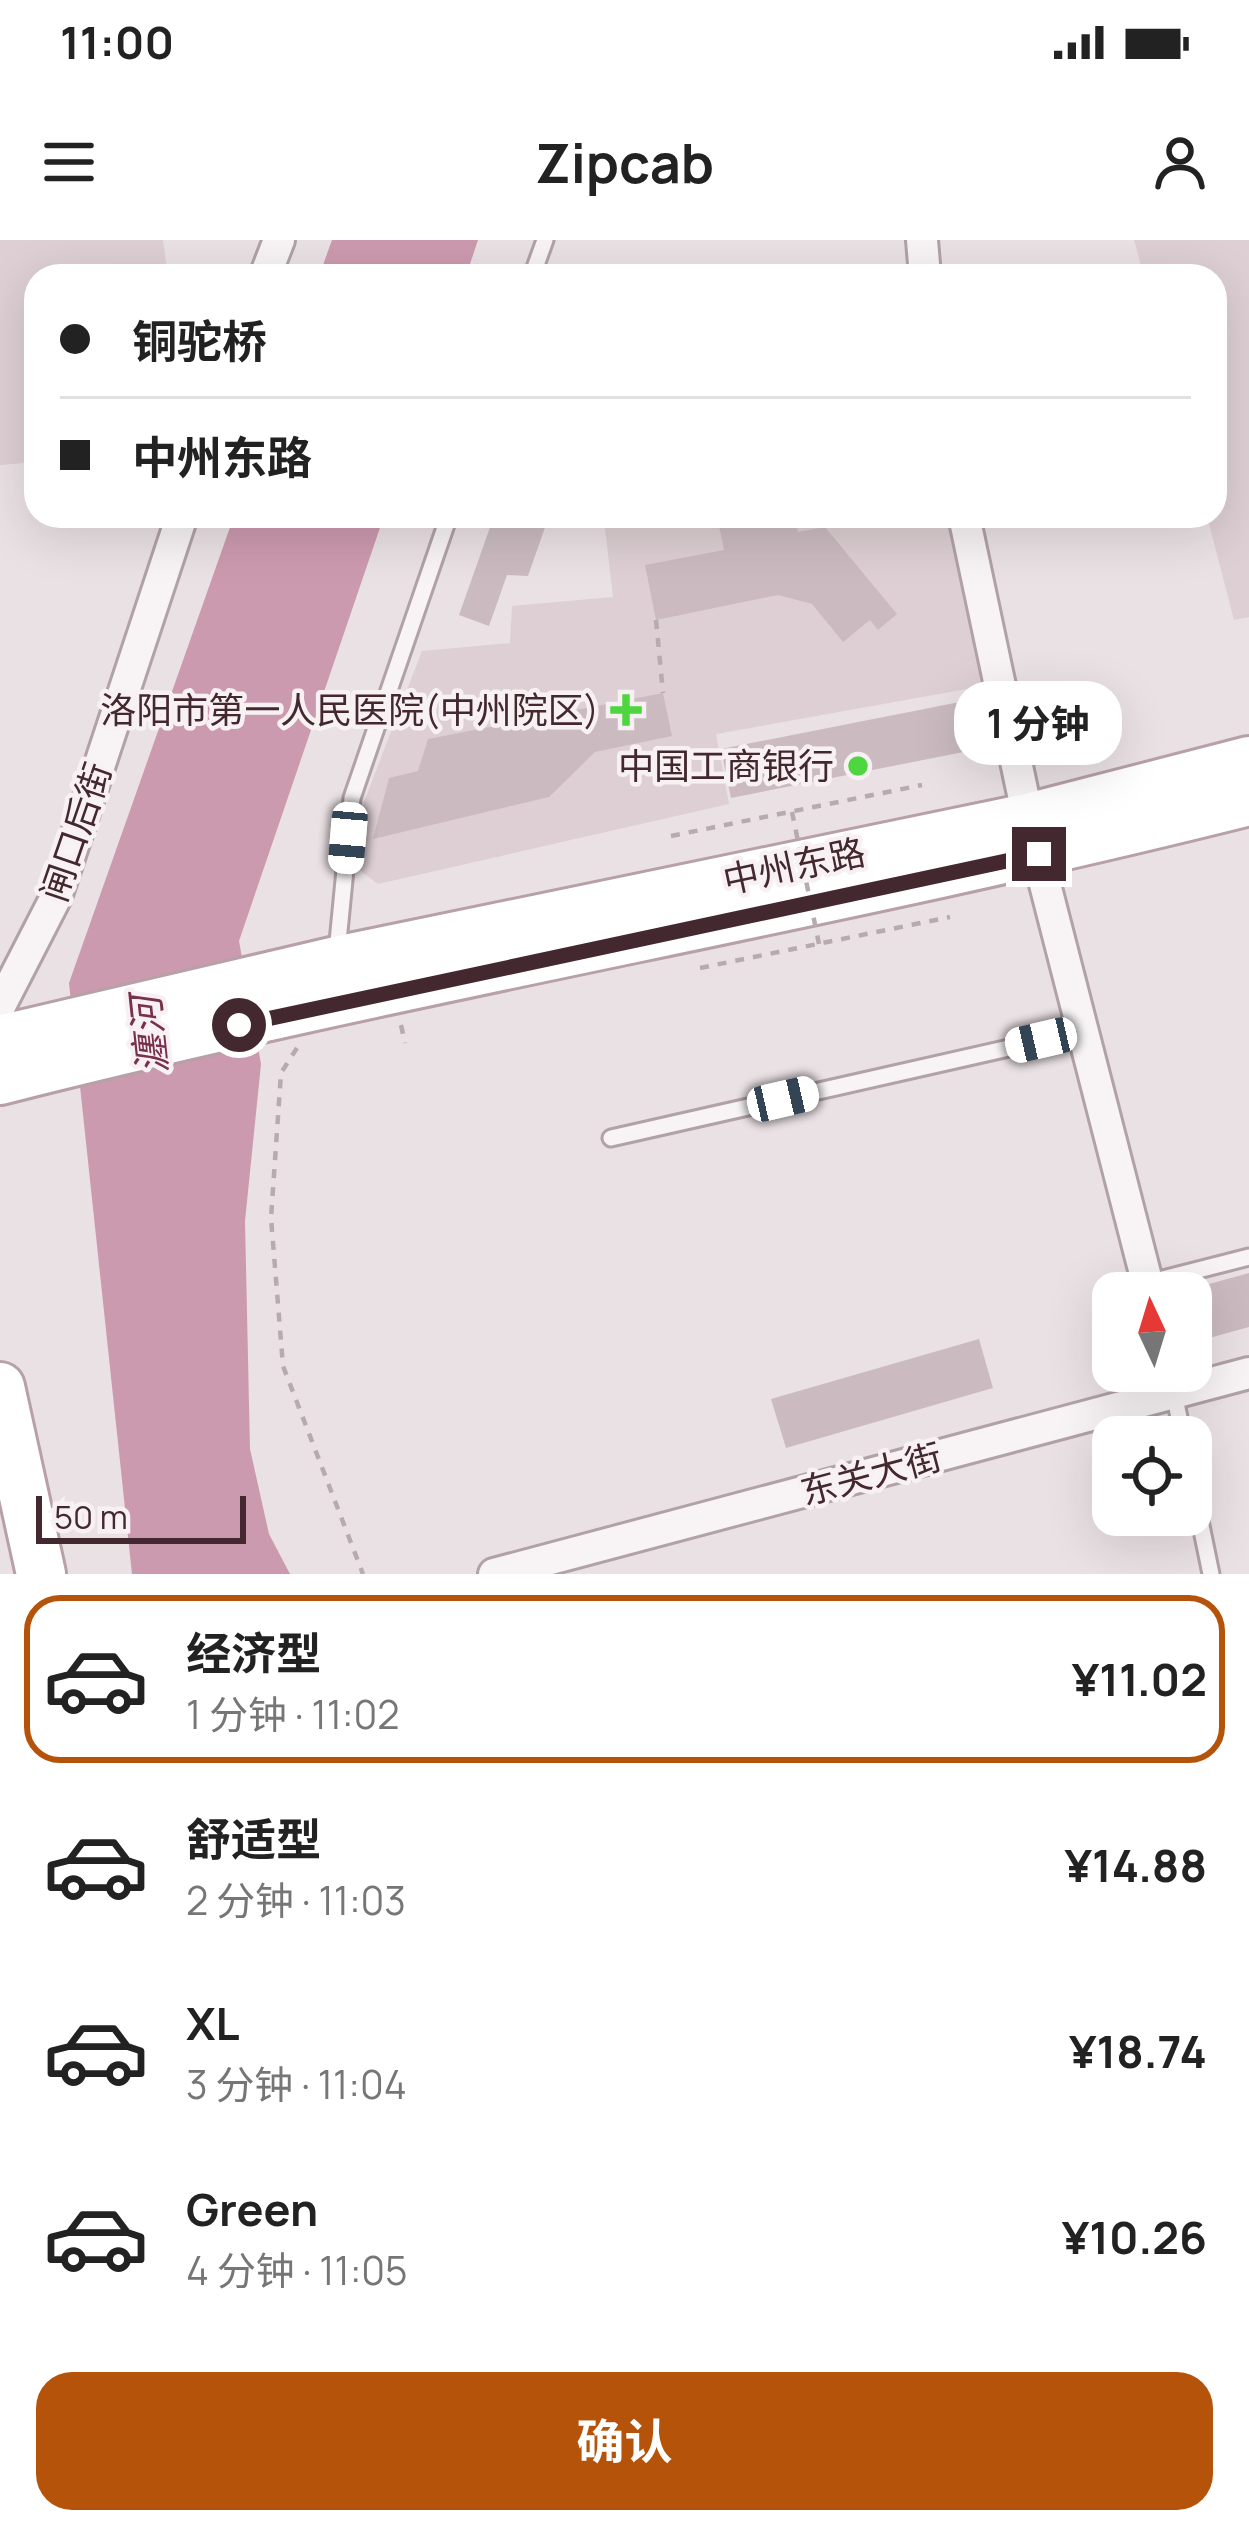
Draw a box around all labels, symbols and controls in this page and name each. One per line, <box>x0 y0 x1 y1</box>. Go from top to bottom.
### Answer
text: 11:00 <box>60 11 174 73</box>
text: Zipcab <box>535 125 714 199</box>
icon: menu <box>36 129 102 195</box>
icon: person <box>1147 129 1213 195</box>
text: 铜驼桥 <box>132 310 267 372</box>
text: 中州东路 <box>132 426 312 488</box>
callout: 1 分钟 <box>955 680 1123 764</box>
place label: 洛阳市第一人民医院(中州院区) <box>100 685 599 734</box>
marker: 洛阳市第一人民医院(中州院区) <box>610 694 642 726</box>
text: 1 分钟 <box>987 696 1089 750</box>
place label: 中国工商银行 <box>618 741 834 790</box>
marker: 中国工商银行 <box>845 753 871 779</box>
street label: 闸口后街 <box>29 756 122 908</box>
car <box>327 801 369 875</box>
street label: 中州东路 <box>718 827 869 904</box>
route end <box>1012 827 1066 881</box>
water label: 瀍河 <box>116 987 179 1077</box>
route start <box>212 998 266 1052</box>
car <box>1002 1014 1080 1066</box>
car <box>744 1073 822 1125</box>
north arrow <box>1092 1272 1212 1392</box>
map controls <box>1092 1272 1212 1536</box>
button: locate <box>1092 1416 1212 1536</box>
street label: 东关大街 <box>795 1431 947 1516</box>
scale bar <box>36 1490 246 1543</box>
text: 50 m <box>54 1494 128 1539</box>
text: 经济型 <box>186 1622 321 1684</box>
icon: car <box>42 1625 150 1733</box>
text: ¥11.02 <box>1072 1648 1207 1710</box>
text: 1 分钟 · 11:02 <box>186 1687 400 1741</box>
text: 舒适型 <box>186 1808 321 1870</box>
icon: car <box>42 1811 150 1919</box>
text: ¥14.88 <box>1065 1834 1207 1896</box>
text: 2 分钟 · 11:03 <box>186 1873 406 1927</box>
text: XL <box>186 1992 240 2054</box>
icon: car <box>42 1997 150 2105</box>
text: ¥18.74 <box>1069 2020 1207 2082</box>
text: 3 分钟 · 11:04 <box>186 2057 407 2111</box>
text: Green <box>186 2178 318 2240</box>
icon: car <box>42 2183 150 2291</box>
text: ¥10.26 <box>1062 2206 1207 2268</box>
text: 4 分钟 · 11:05 <box>186 2243 408 2297</box>
button: 确认 <box>36 2372 1213 2510</box>

